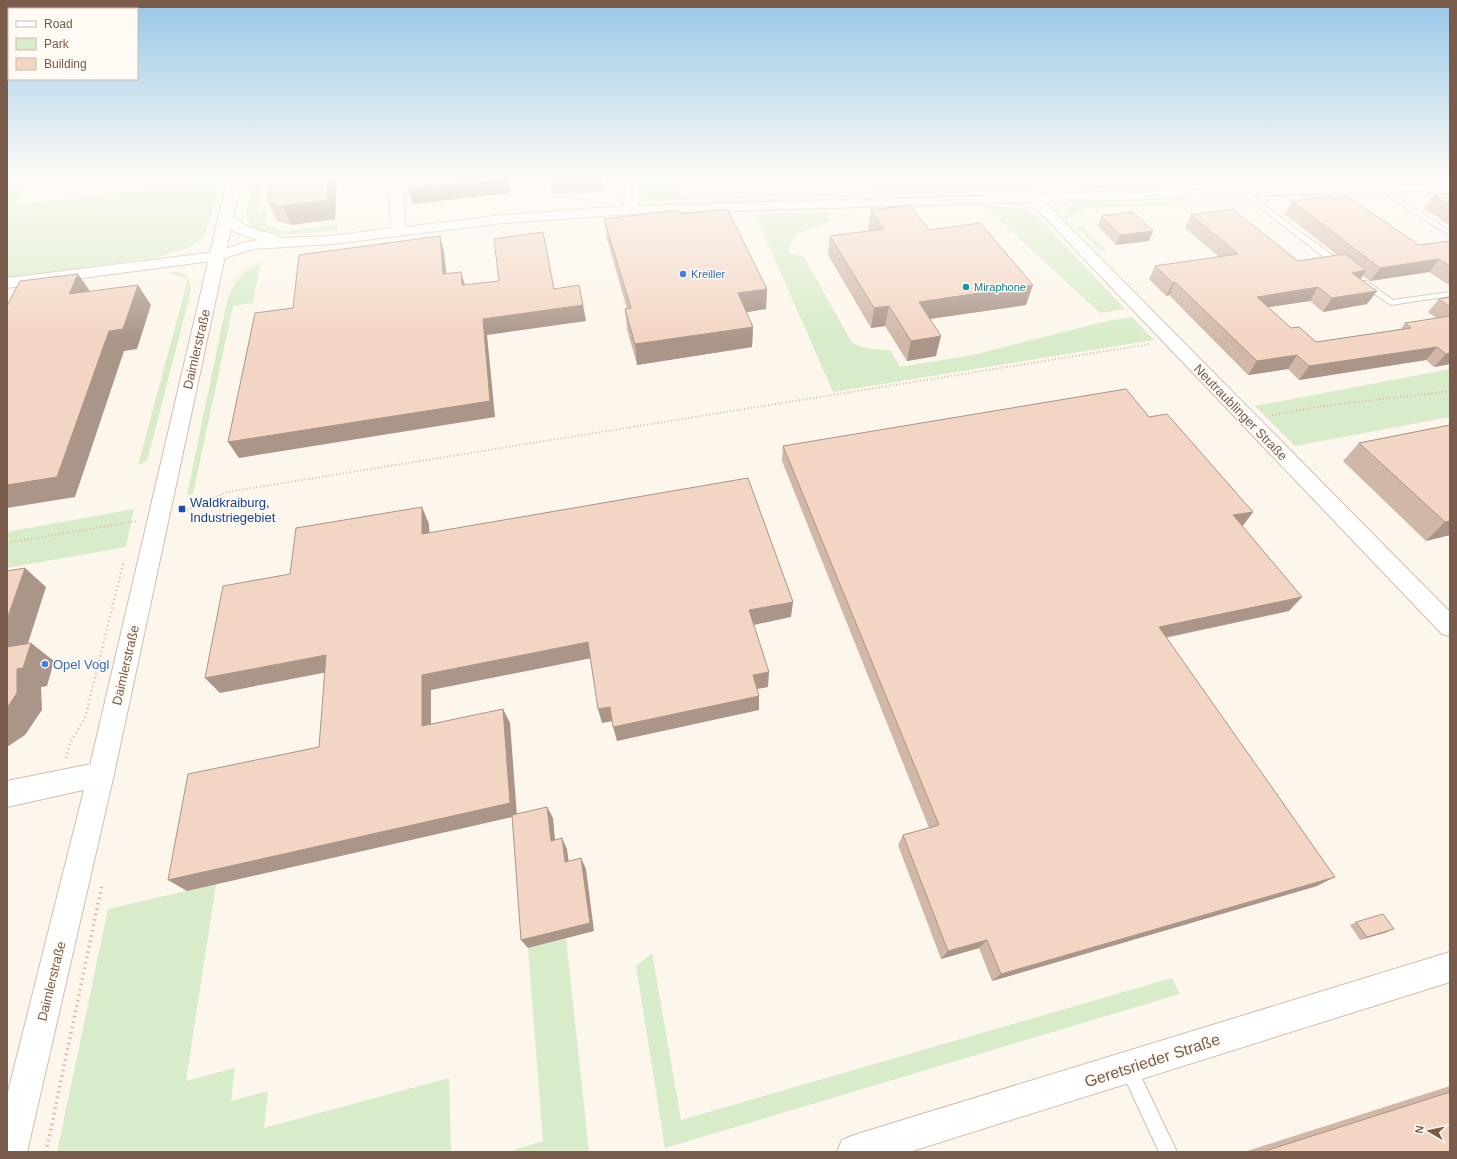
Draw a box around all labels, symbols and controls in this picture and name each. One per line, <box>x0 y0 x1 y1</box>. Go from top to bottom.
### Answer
legend <box>8 8 138 80</box>
text: Road <box>44 17 73 31</box>
text: Park <box>44 37 70 51</box>
text: Building <box>44 57 87 71</box>
place label: Kreiller <box>691 268 726 280</box>
marker: Kreiller <box>678 269 688 279</box>
place label: Miraphone <box>974 281 1026 293</box>
marker: Miraphone <box>961 282 971 292</box>
street label: Daimlerstraße <box>180 308 213 391</box>
street label: Neutraublinger Straße <box>1191 361 1290 464</box>
place label: Waldkraiburg, Industriegebiet <box>190 495 276 525</box>
marker: Waldkraiburg, Industriegebiet <box>177 504 187 514</box>
street label: Daimlerstraße <box>109 624 142 707</box>
place label: Opel Vogl <box>53 657 109 672</box>
marker: Opel Vogl <box>40 659 50 669</box>
street label: Daimlerstraße <box>34 940 69 1023</box>
street label: Geretsrieder Straße <box>1082 1031 1222 1090</box>
north arrow <box>1409 1111 1449 1151</box>
text: N <box>1413 1125 1426 1134</box>

